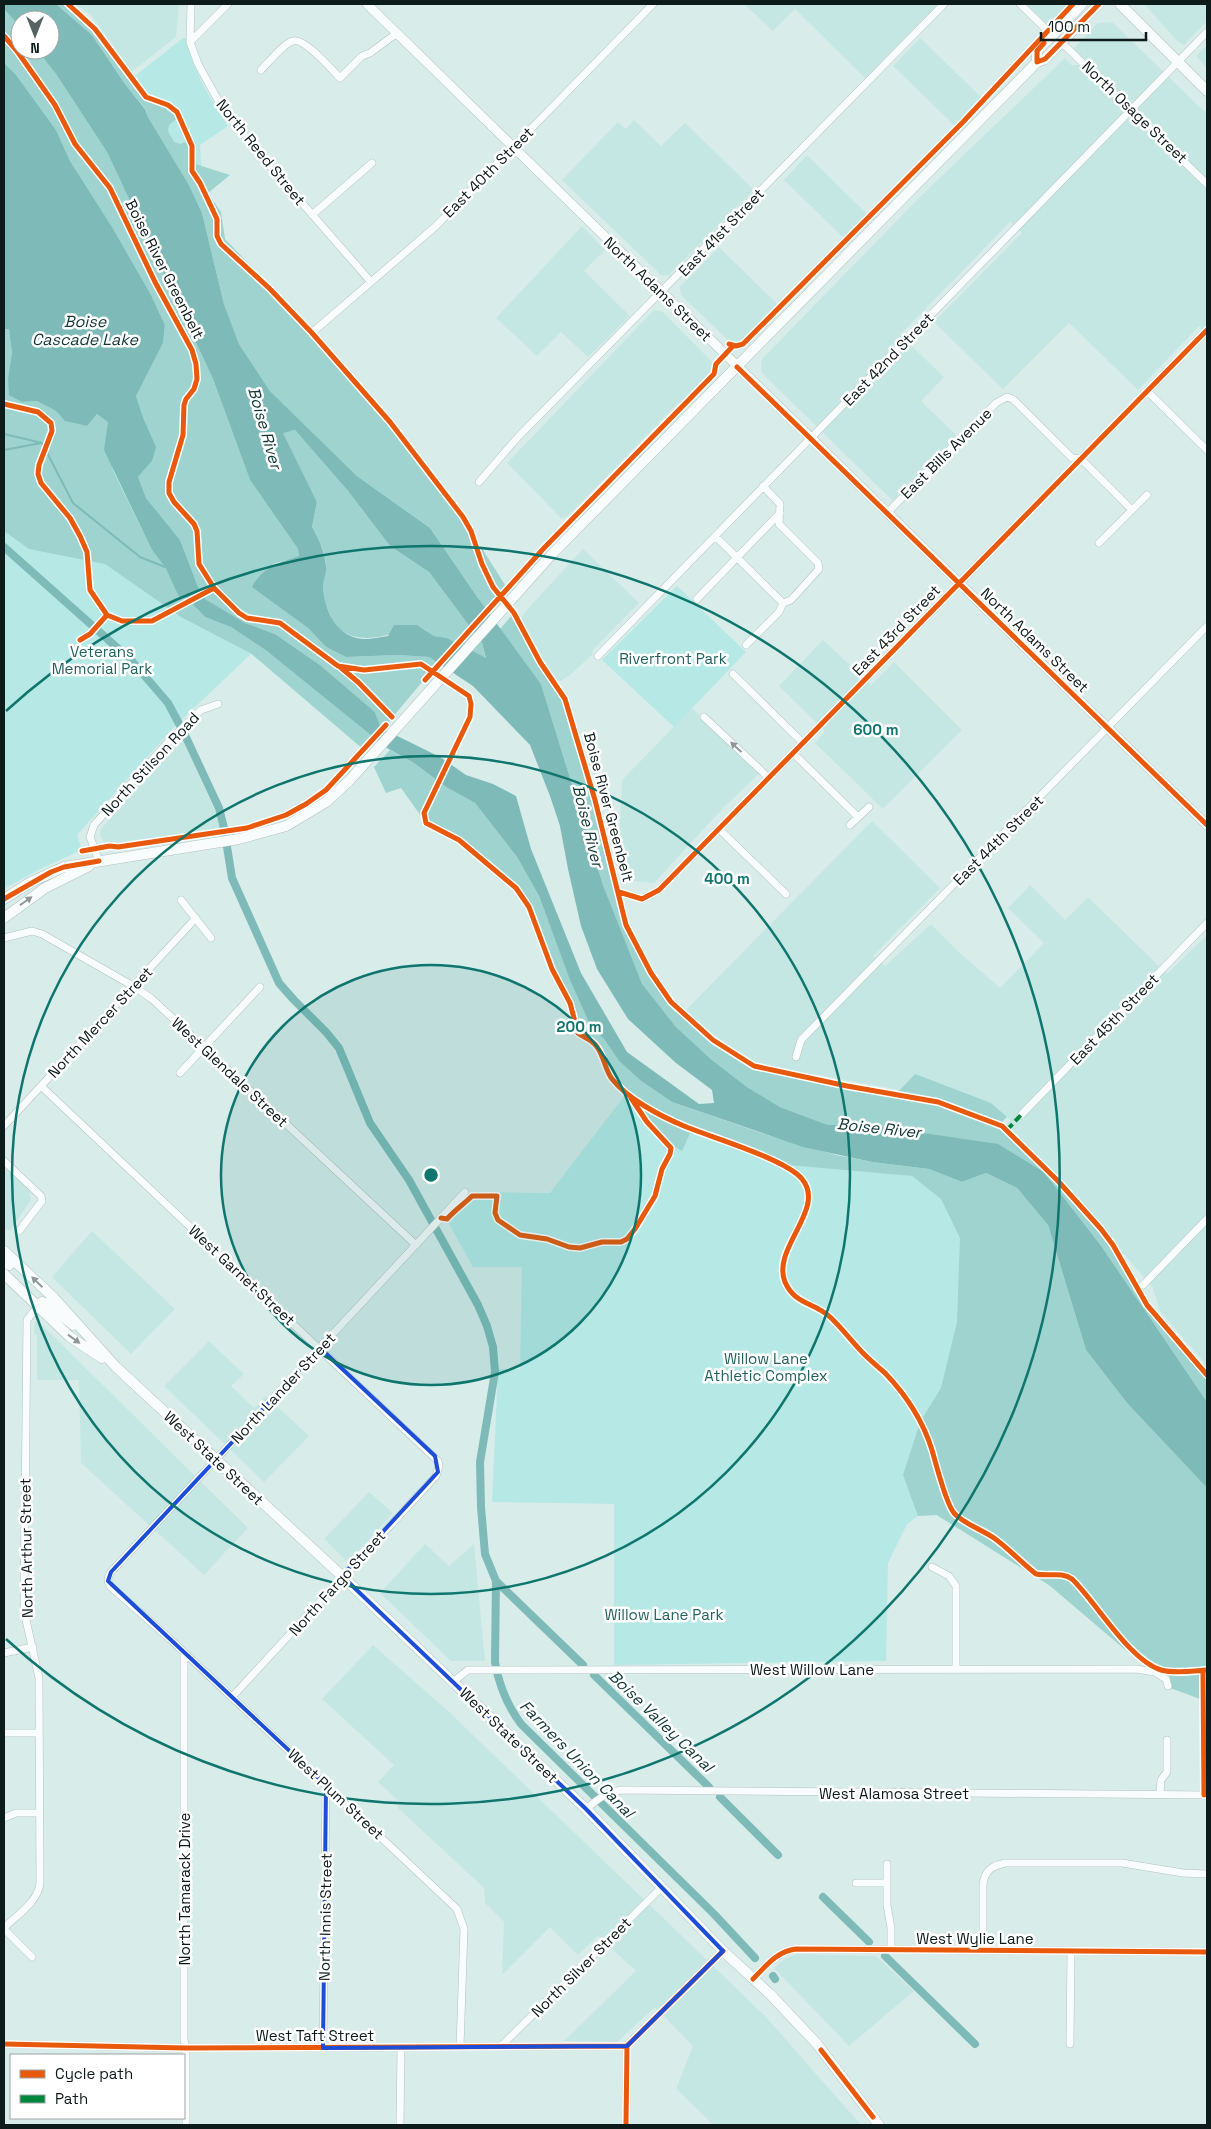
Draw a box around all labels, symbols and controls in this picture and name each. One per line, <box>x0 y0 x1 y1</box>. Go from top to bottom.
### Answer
north arrow <box>10 10 60 60</box>
scale bar <box>1041 10 1146 42</box>
text: 100 m <box>1048 17 1090 36</box>
text: N <box>30 39 40 57</box>
street label: North Osage Street <box>1078 57 1192 167</box>
street label: North Reed Street <box>212 95 310 209</box>
street label: East 40th Street <box>439 123 537 221</box>
street label: East 41st Street <box>674 184 768 280</box>
street label: Boise River Greenbelt <box>122 196 209 342</box>
street label: North Adams Street <box>600 233 716 346</box>
street label: East 42nd Street <box>839 308 937 410</box>
water label: Boise Cascade Lake <box>32 311 138 350</box>
water label: Boise River <box>243 385 287 473</box>
street label: East Bills Avenue <box>897 403 996 502</box>
street label: East 43rd Street <box>848 581 944 679</box>
street label: North Adams Street <box>977 584 1093 697</box>
park label: Veterans Memorial Park <box>52 642 152 678</box>
park label: Riverfront Park <box>619 649 727 668</box>
street label: North Stilson Road <box>97 708 203 820</box>
text: 600 m <box>853 720 899 739</box>
street label: Boise River Greenbelt <box>580 730 638 884</box>
one-way arrow <box>731 741 743 753</box>
water label: Boise River <box>568 783 608 869</box>
street label: East 44th Street <box>949 791 1047 889</box>
text: 400 m <box>704 869 750 888</box>
one-way arrow <box>19 896 33 906</box>
street label: North Mercer Street <box>44 962 157 1082</box>
street label: East 45th Street <box>1066 969 1162 1069</box>
street label: West Glendale Street <box>168 1013 292 1131</box>
text: 200 m <box>557 1017 601 1036</box>
water label: Boise River <box>836 1113 924 1143</box>
centre of rings <box>422 1166 440 1184</box>
street label: West Garnet Street <box>185 1221 299 1329</box>
one-way arrow <box>32 1276 44 1288</box>
street label: North Lander Street <box>227 1329 339 1447</box>
one-way arrow <box>67 1333 80 1344</box>
park label: Willow Lane Athletic Complex <box>704 1349 828 1385</box>
street label: West State Street <box>160 1407 268 1509</box>
street label: North Arthur Street <box>15 1478 37 1618</box>
street label: North Fargo Street <box>285 1526 389 1640</box>
park label: Willow Lane Park <box>604 1605 724 1624</box>
street label: West Willow Lane <box>750 1660 874 1679</box>
water label: Boise Valley Canal <box>604 1665 720 1778</box>
street label: West State Street <box>456 1683 562 1787</box>
water label: Farmers Union Canal <box>515 1696 640 1824</box>
street label: West Plum Street <box>284 1745 388 1844</box>
street label: West Alamosa Street <box>819 1784 969 1803</box>
street label: North Tamarack Drive <box>175 1813 194 1965</box>
street label: North Innis Street <box>314 1853 336 1981</box>
street label: North Silver Street <box>527 1913 635 2021</box>
street label: West Wylie Lane <box>916 1929 1034 1948</box>
street label: West Taft Street <box>256 2026 374 2045</box>
legend <box>10 2054 185 2119</box>
text: Cycle path <box>55 2064 133 2083</box>
text: Path <box>55 2089 88 2108</box>

